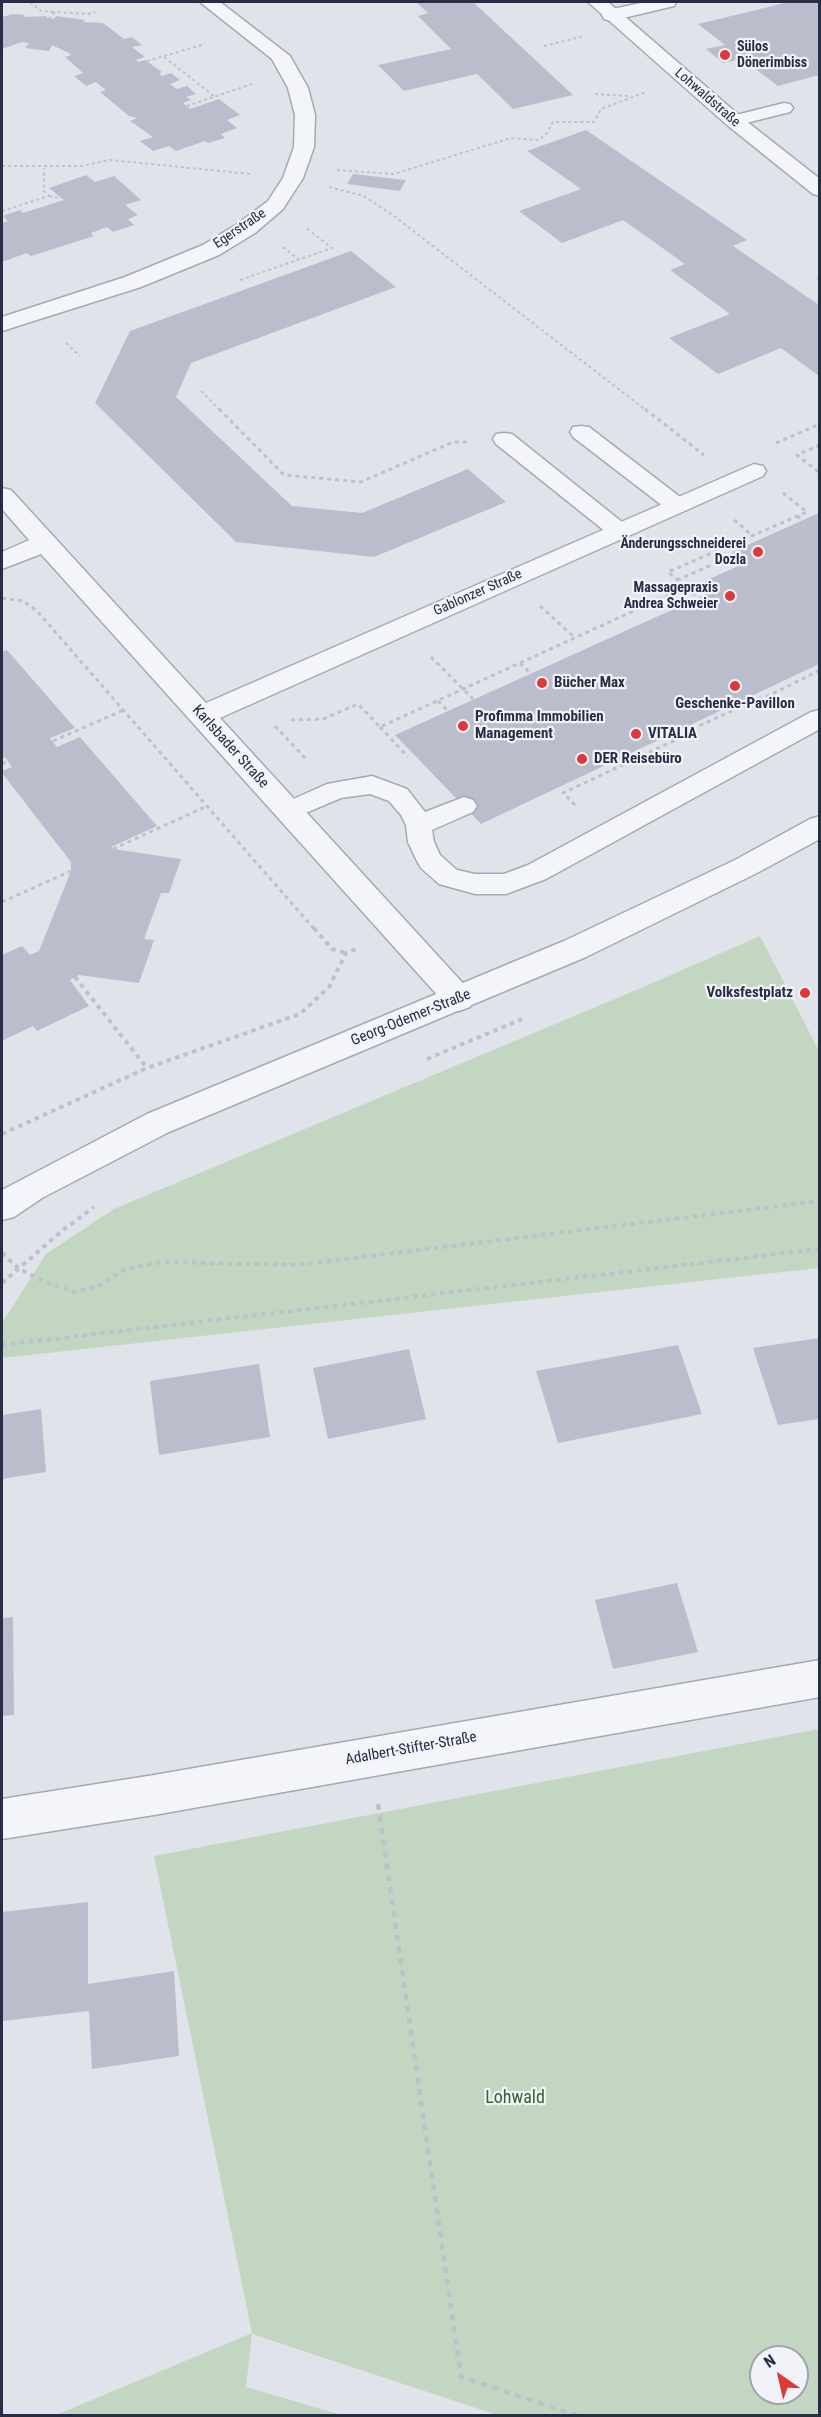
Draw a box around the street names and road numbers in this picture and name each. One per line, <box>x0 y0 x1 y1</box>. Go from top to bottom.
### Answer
street label: Lohwaldstraße <box>671 65 743 131</box>
street label: Egerstraße <box>211 205 269 253</box>
street label: Gablonzer Straße <box>431 566 525 620</box>
street label: Karlsbader Straße <box>188 702 272 792</box>
street label: Georg-Odemer-Straße <box>348 986 474 1050</box>
street label: Adalbert-Stifter-Straße <box>344 1729 478 1769</box>

